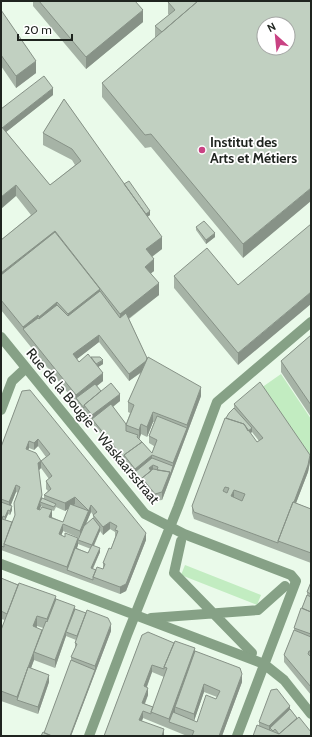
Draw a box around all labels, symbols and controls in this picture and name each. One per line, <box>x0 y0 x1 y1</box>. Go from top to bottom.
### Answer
scale bar <box>18 16 72 42</box>
north arrow <box>256 16 296 56</box>
text: N <box>265 19 278 35</box>
text: 20 m <box>24 22 52 37</box>
place label: Institut des Arts et Métiers <box>210 133 297 167</box>
marker: Institut des Arts et Métiers <box>197 145 207 155</box>
street label: Rue de la Bougie - Waskaarsstraat <box>22 344 164 508</box>

